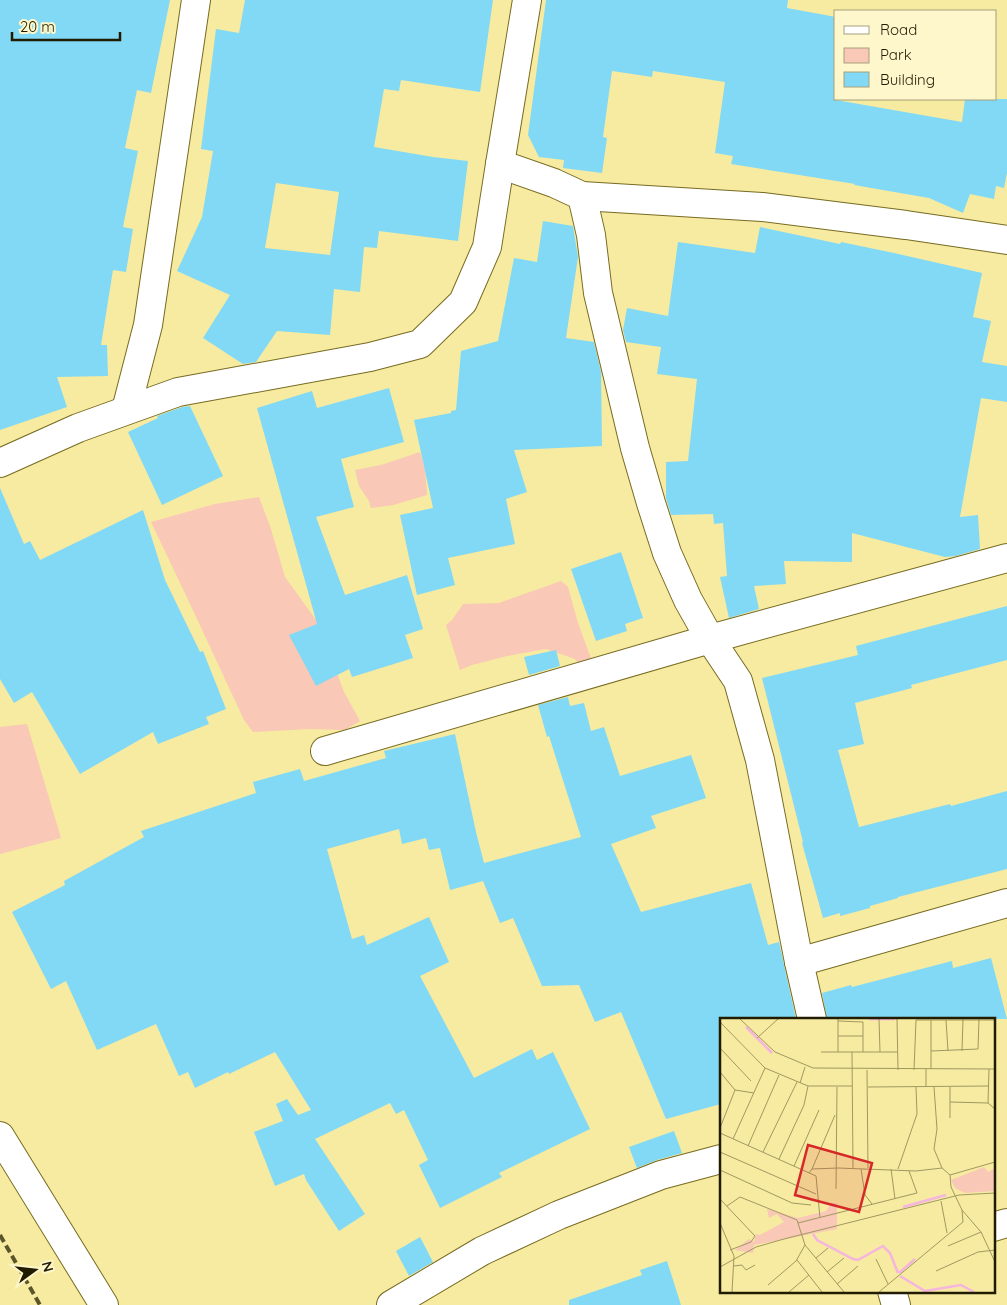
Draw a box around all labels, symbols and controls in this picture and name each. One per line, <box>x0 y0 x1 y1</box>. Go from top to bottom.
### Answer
scale bar <box>12 10 120 42</box>
legend <box>834 10 997 100</box>
text: 20 m <box>20 17 55 36</box>
text: Road <box>880 20 917 39</box>
text: Park <box>880 45 912 64</box>
text: Building <box>880 70 935 89</box>
inset map <box>720 1018 994 1292</box>
north arrow <box>10 1245 60 1295</box>
text: N <box>38 1259 58 1274</box>

